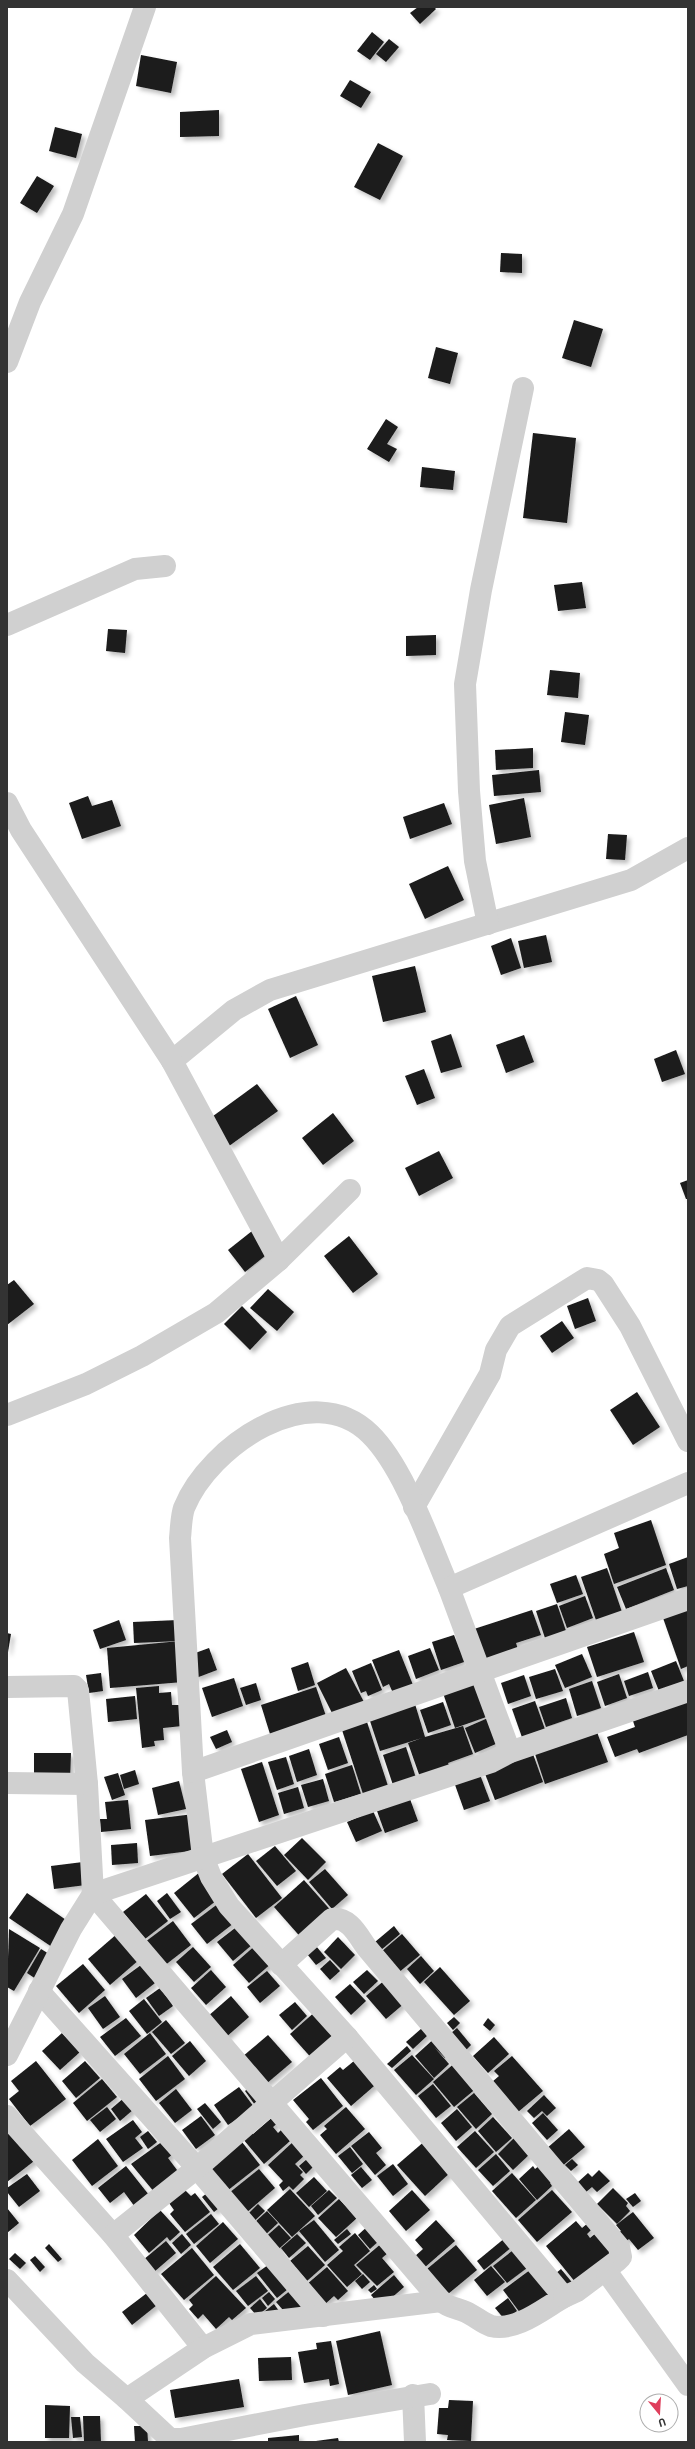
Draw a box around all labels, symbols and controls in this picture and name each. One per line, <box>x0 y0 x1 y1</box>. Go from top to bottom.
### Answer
north arrow <box>639 2393 679 2433</box>
text: U <box>657 2416 668 2430</box>

